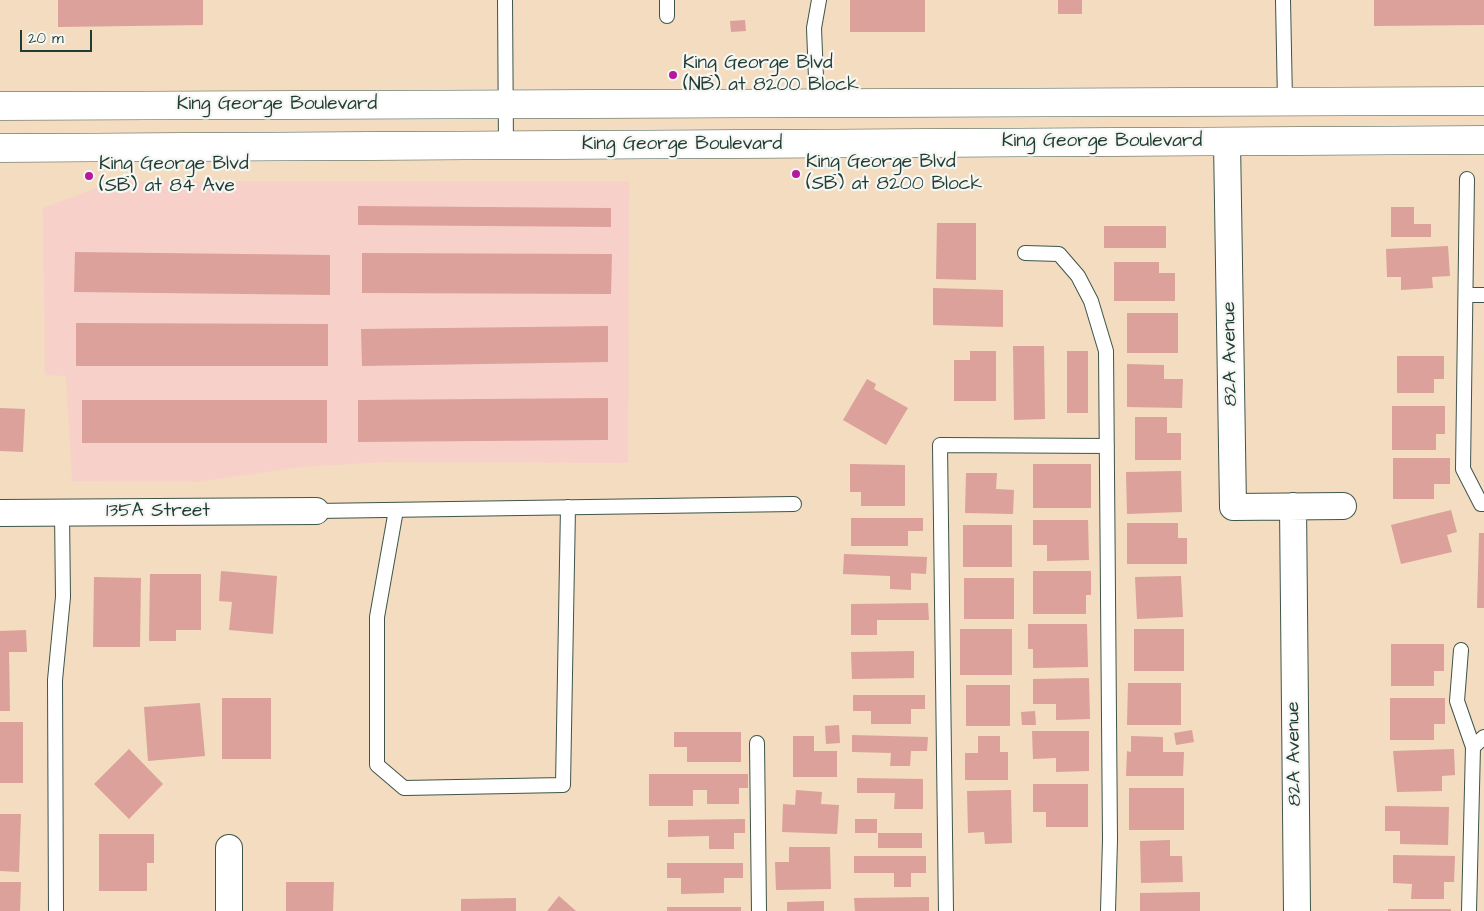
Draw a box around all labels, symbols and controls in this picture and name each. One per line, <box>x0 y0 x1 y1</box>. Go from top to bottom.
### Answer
scale bar <box>22 20 95 52</box>
text: 20 m <box>28 28 64 49</box>
place label: King George Blvd (NB) at 8200 Block <box>683 53 859 97</box>
marker: King George Blvd (NB) at 8200 Block <box>667 69 679 81</box>
street label: King George Boulevard <box>177 94 377 116</box>
street label: King George Boulevard <box>1002 131 1202 153</box>
street label: King George Boulevard <box>582 134 782 156</box>
place label: King George Blvd (SB) at 8200 Block <box>806 152 982 196</box>
place label: King George Blvd (SB) at 84 Ave <box>99 154 249 198</box>
marker: King George Blvd (SB) at 8200 Block <box>790 168 802 180</box>
marker: King George Blvd (SB) at 84 Ave <box>83 170 95 182</box>
street label: 82A Avenue <box>1219 301 1243 407</box>
street label: 135A Street <box>106 501 210 523</box>
street label: 82A Avenue <box>1283 701 1307 807</box>

